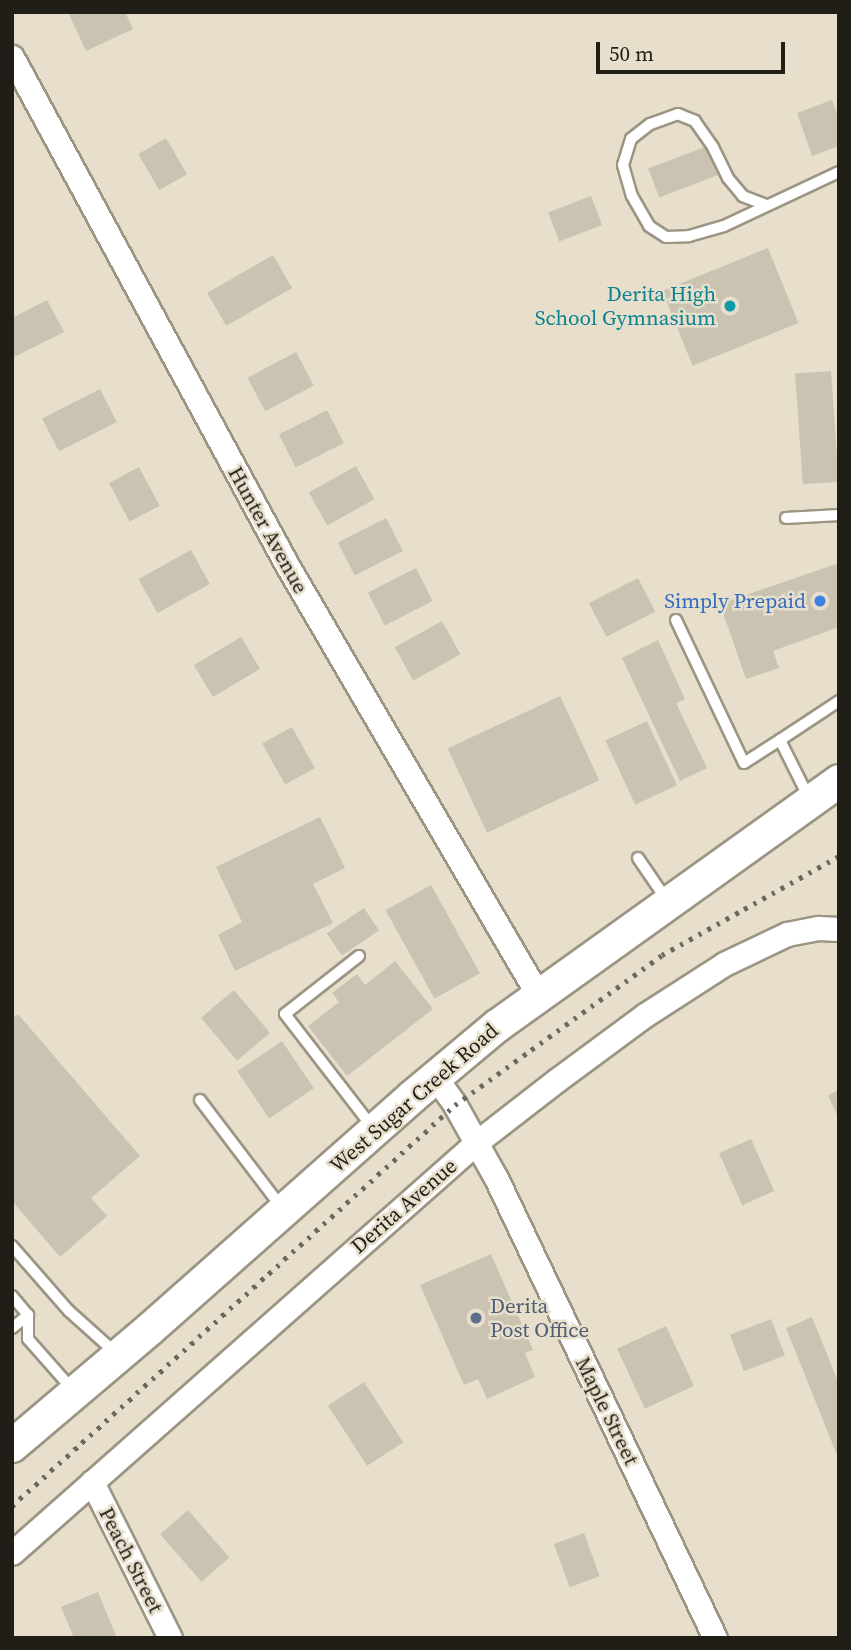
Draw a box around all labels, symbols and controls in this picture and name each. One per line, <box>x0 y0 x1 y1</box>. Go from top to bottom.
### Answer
scale bar <box>599 28 788 72</box>
text: 50 m <box>609 39 654 68</box>
place label: Derita High School Gymnasium <box>535 281 716 331</box>
marker: Derita High School Gymnasium <box>722 298 738 314</box>
street label: Hunter Avenue <box>223 462 313 598</box>
place label: Simply Prepaid <box>664 588 806 614</box>
marker: Simply Prepaid <box>812 593 828 609</box>
street label: West Sugar Creek Road <box>325 1018 503 1178</box>
street label: Derita Avenue <box>346 1153 462 1259</box>
place label: Derita Post Office <box>490 1293 589 1343</box>
marker: Derita Post Office <box>468 1310 484 1326</box>
street label: Maple Street <box>570 1353 644 1469</box>
street label: Peach Street <box>94 1503 168 1617</box>

